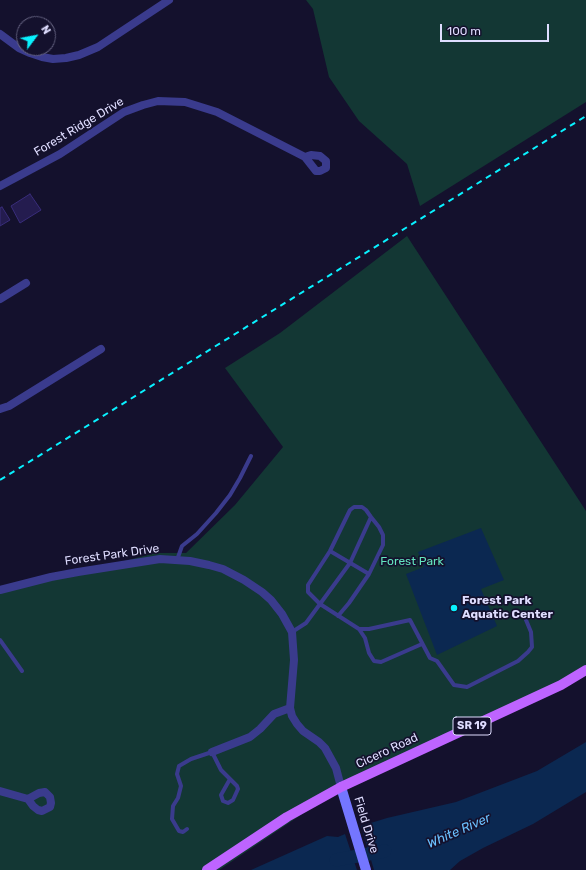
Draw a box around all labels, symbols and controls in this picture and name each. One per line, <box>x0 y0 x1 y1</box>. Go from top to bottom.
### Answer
north arrow <box>16 16 56 56</box>
scale bar <box>442 16 551 42</box>
text: N <box>38 23 53 37</box>
text: 100 m <box>447 24 481 38</box>
street label: Forest Ridge Drive <box>31 94 127 160</box>
street label: Forest Park Drive <box>64 541 160 569</box>
park label: Forest Park <box>380 555 444 569</box>
place label: Forest Park Aquatic Center <box>462 594 553 622</box>
marker: Forest Park Aquatic Center <box>449 603 459 613</box>
road number: SR 19 <box>453 717 491 735</box>
street label: Cicero Road <box>354 730 420 772</box>
street label: Field Drive <box>351 795 381 855</box>
water label: White River <box>425 810 493 852</box>

